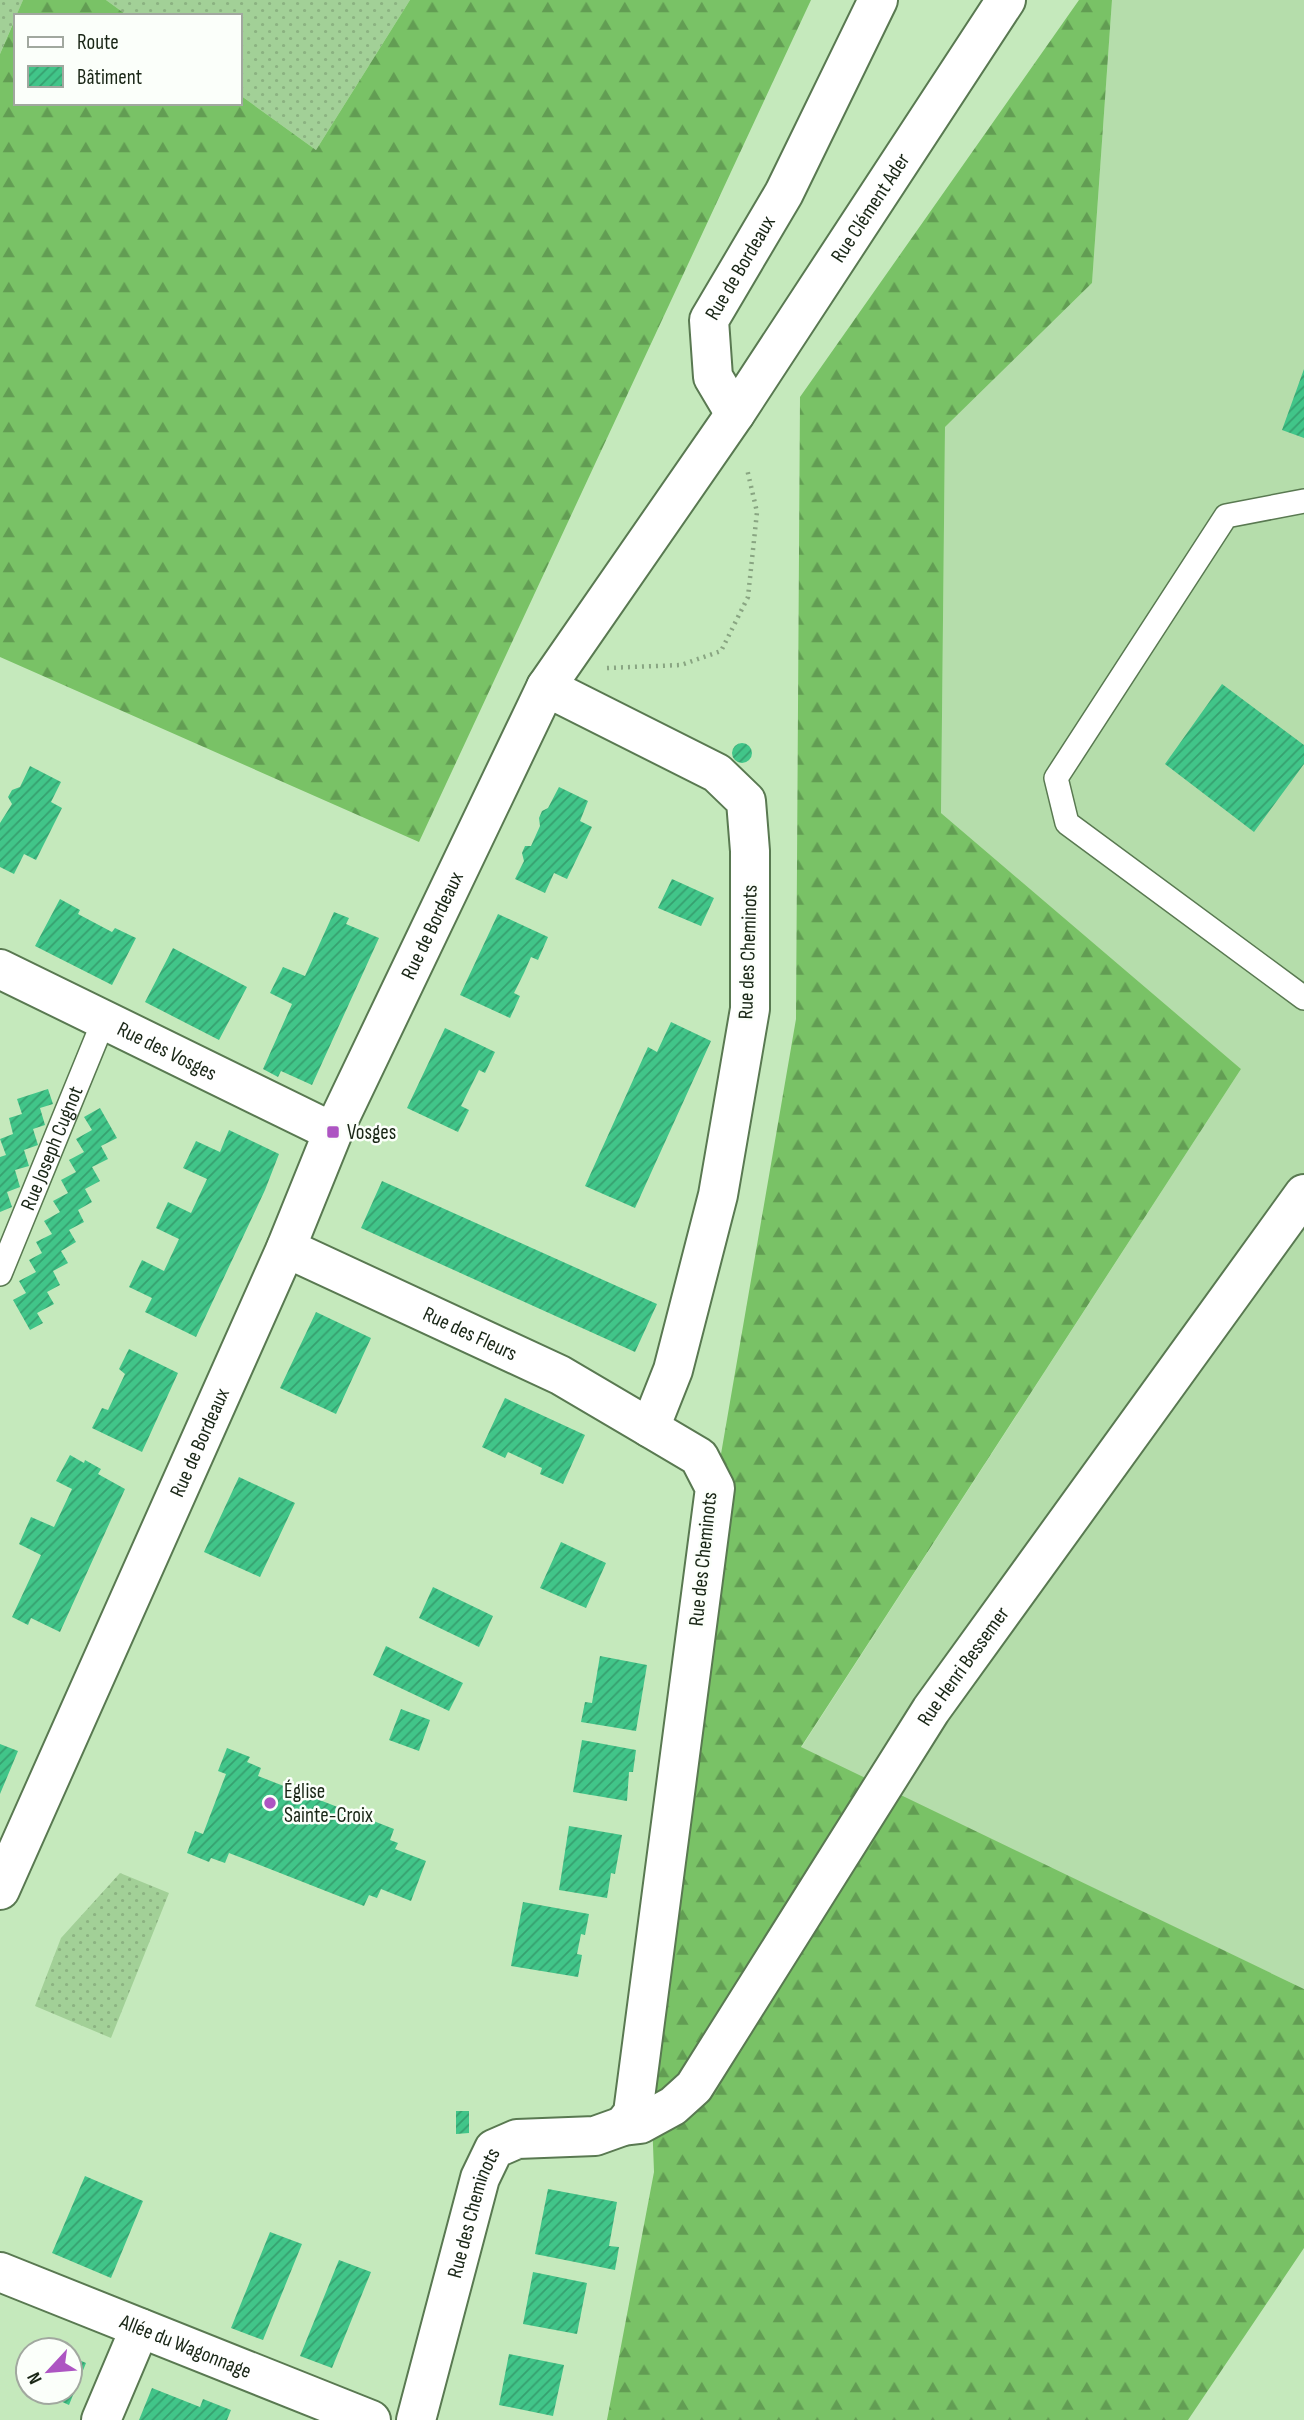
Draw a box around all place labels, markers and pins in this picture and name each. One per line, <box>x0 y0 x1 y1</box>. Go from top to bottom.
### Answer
place label: Vosges <box>347 1120 396 1145</box>
marker: Vosges <box>325 1124 341 1140</box>
place label: Église Sainte-Croix <box>284 1779 373 1828</box>
marker: Église Sainte-Croix <box>262 1795 278 1811</box>

